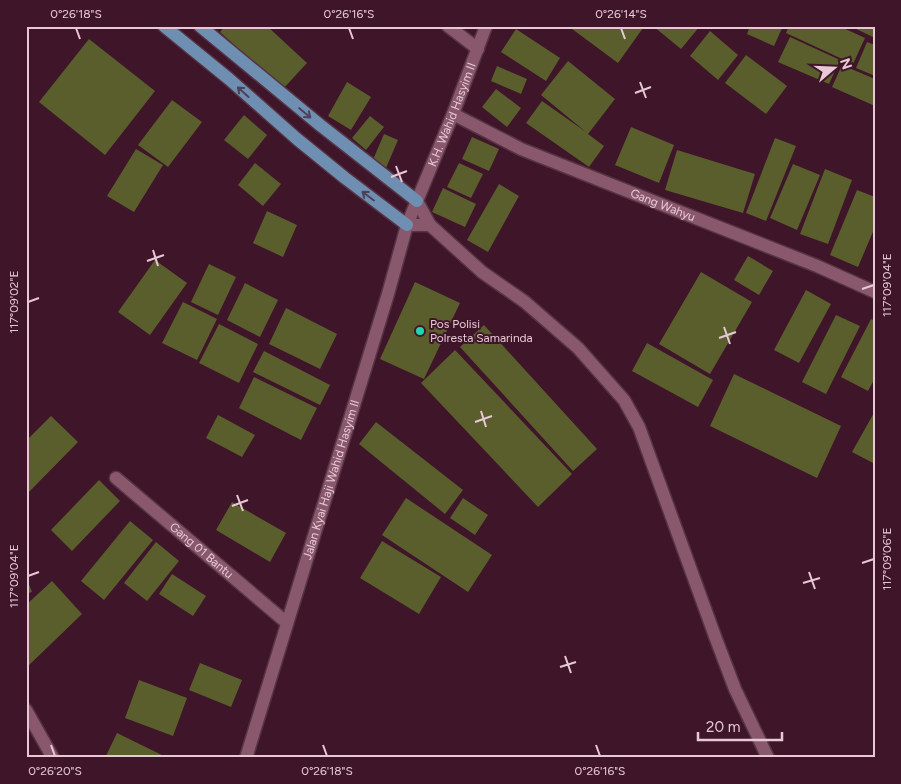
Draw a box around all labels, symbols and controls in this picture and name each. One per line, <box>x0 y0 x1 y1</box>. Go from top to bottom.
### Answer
text: 0°26'18"S <box>50 7 102 21</box>
text: 0°26'16"S <box>324 7 374 21</box>
text: 0°26'14"S <box>595 7 647 21</box>
north arrow <box>808 42 858 92</box>
text: N <box>836 56 856 72</box>
street label: K.H. Wahid Hasyim II <box>425 61 479 169</box>
one-way arrow <box>237 86 250 97</box>
one-way arrow <box>299 107 312 118</box>
street label: Gang Wahyu <box>628 186 697 224</box>
one-way arrow <box>361 191 375 201</box>
text: 117°09'04"E <box>880 253 894 317</box>
text: 117°09'02"E <box>7 270 21 334</box>
place label: Pos Polisi Polresta Samarinda <box>430 317 533 345</box>
marker: Pos Polisi Polresta Samarinda <box>414 325 426 337</box>
street label: Jalan Kyai Haji Wahid Hasyim II <box>300 398 362 561</box>
street label: Gang 01 Bantu <box>167 520 236 581</box>
text: 117°09'06"E <box>880 527 894 591</box>
text: 117°09'04"E <box>7 544 21 608</box>
scale bar <box>698 709 782 741</box>
text: 20 m <box>706 718 740 736</box>
text: 0°26'20"S <box>28 764 82 778</box>
text: 0°26'18"S <box>301 764 353 778</box>
text: 0°26'16"S <box>575 764 625 778</box>

